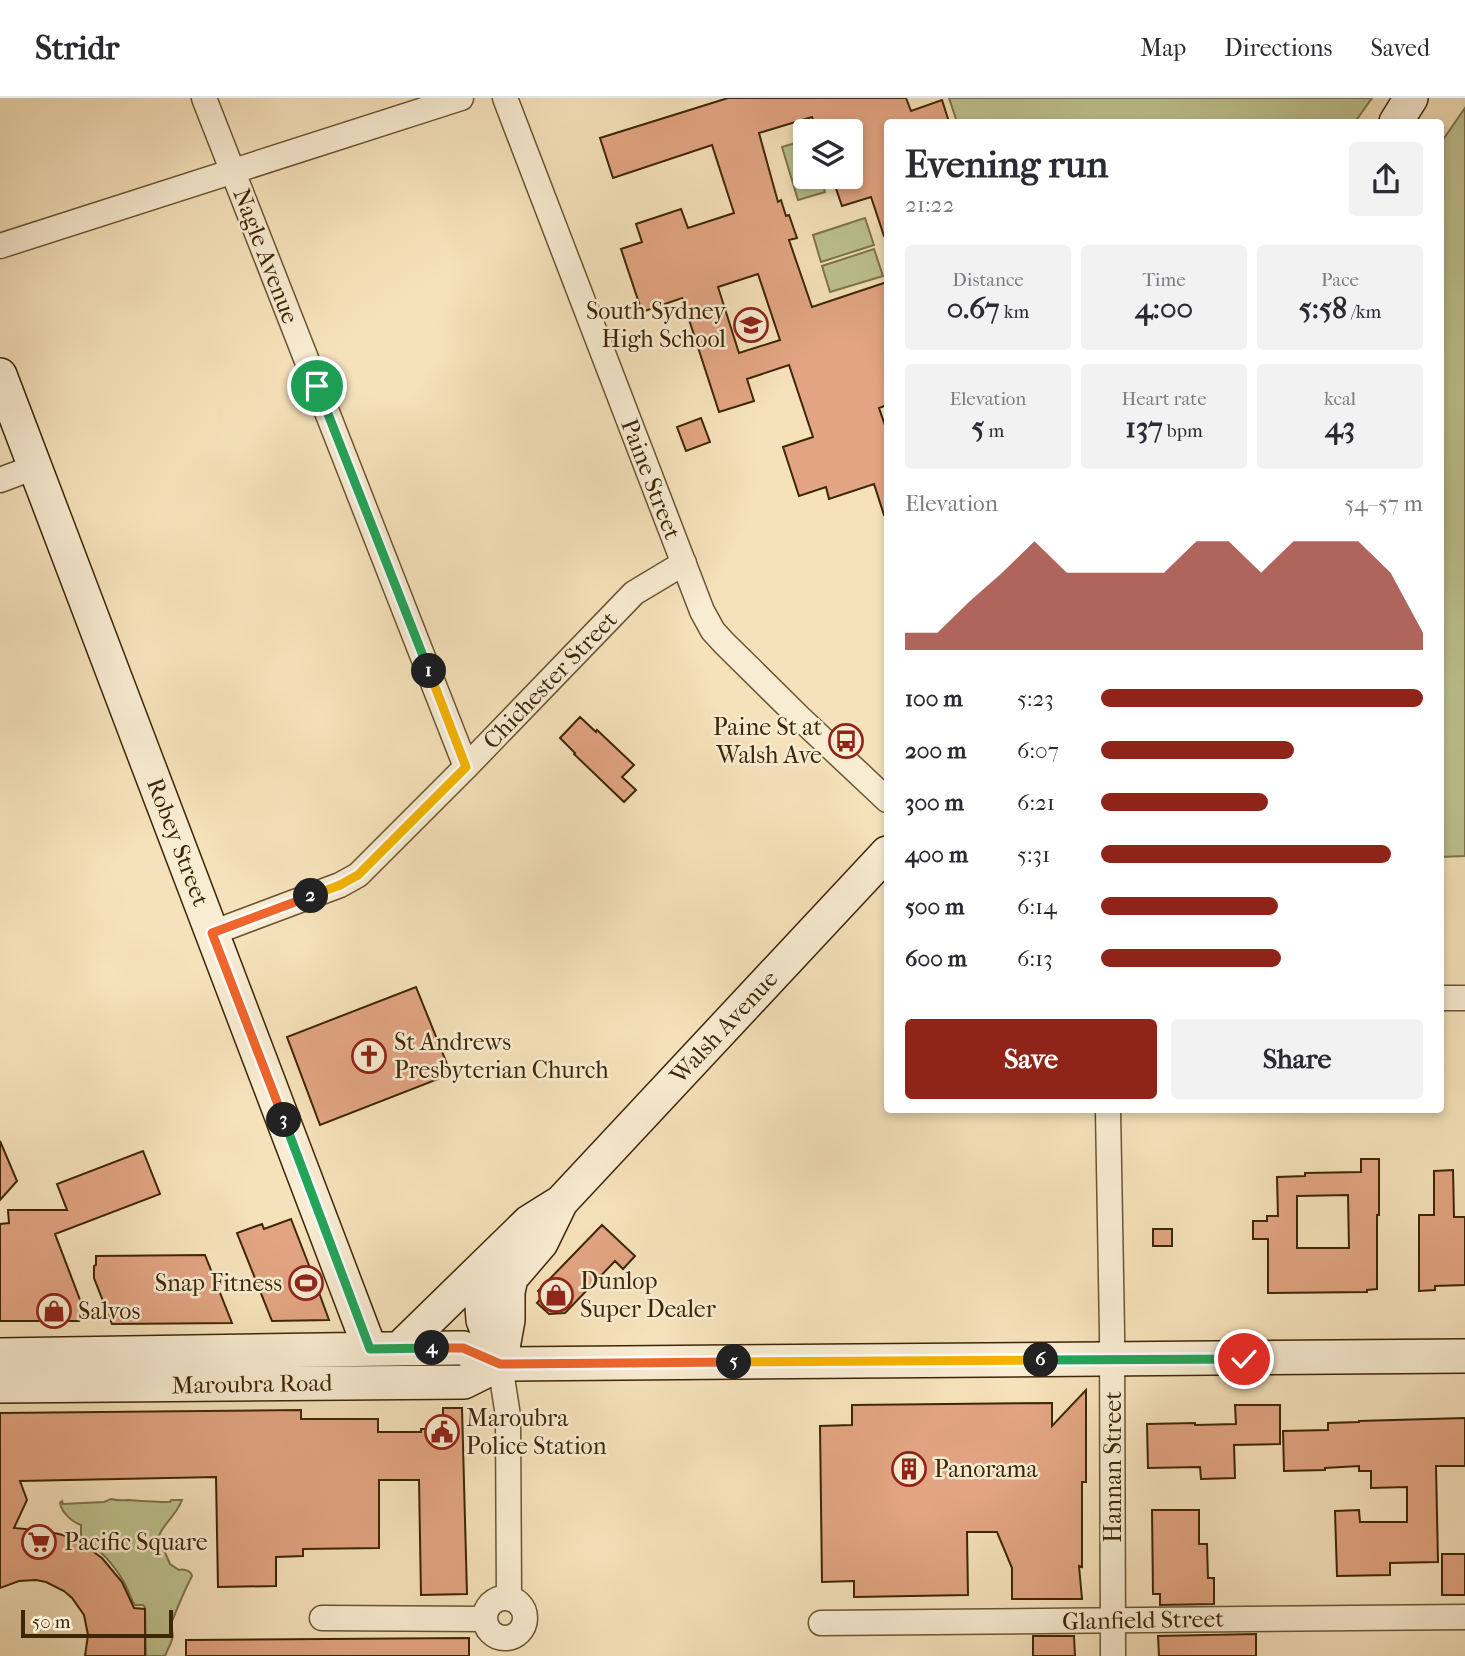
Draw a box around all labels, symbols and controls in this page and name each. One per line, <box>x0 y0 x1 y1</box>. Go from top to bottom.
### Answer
text: Stridr <box>35 29 119 68</box>
text: Map <box>1140 34 1186 62</box>
text: Directions <box>1224 34 1332 62</box>
text: Saved <box>1370 34 1430 62</box>
map controls <box>793 119 863 189</box>
button: layers <box>793 119 863 189</box>
text: Evening run <box>905 142 1108 187</box>
button: share <box>1349 142 1423 216</box>
street label: Nagle Avenue <box>227 184 305 328</box>
text: 21:22 <box>905 191 954 218</box>
text: Distance <box>952 269 1024 291</box>
text: Time <box>1142 269 1186 291</box>
text: Pace <box>1321 269 1359 291</box>
text: 0.67 <box>947 291 1000 326</box>
text: 4:00 <box>1135 291 1193 326</box>
text: 5:58 <box>1299 291 1347 326</box>
place label: South Sydney High School <box>586 297 727 353</box>
text: km <box>1000 301 1029 323</box>
text: /km <box>1347 301 1381 323</box>
school or university icon: South Sydney High School <box>732 306 770 344</box>
pin <box>287 356 347 416</box>
icon: arrive <box>298 367 336 405</box>
text: Elevation <box>950 388 1026 410</box>
text: Heart rate <box>1121 388 1207 410</box>
text: kcal <box>1324 388 1356 410</box>
text: 5 <box>972 410 985 445</box>
text: 137 <box>1125 410 1163 445</box>
text: 43 <box>1325 410 1355 445</box>
street label: Paine Street <box>615 415 687 544</box>
text: m <box>985 420 1004 442</box>
text: bpm <box>1163 420 1203 442</box>
text: Elevation <box>905 490 998 517</box>
text: 54–57 m <box>1344 490 1423 517</box>
street label: Chichester Street <box>477 605 623 755</box>
pin: 1 <box>412 654 446 688</box>
text: 1 <box>425 659 432 681</box>
text: 100 m <box>905 685 963 712</box>
text: 5:23 <box>1017 685 1054 712</box>
place label: Paine St at Walsh Ave <box>713 713 822 769</box>
bus stop icon: Paine St at Walsh Ave <box>827 722 865 760</box>
text: 200 m <box>905 737 966 764</box>
text: 6:07 <box>1017 737 1059 764</box>
street label: Robey Street <box>141 774 215 910</box>
text: 300 m <box>905 789 964 816</box>
text: 6:21 <box>1017 789 1055 816</box>
text: 400 m <box>905 841 968 868</box>
text: 5:31 <box>1017 841 1050 868</box>
pin: 2 <box>294 878 328 914</box>
text: 2 <box>306 884 315 906</box>
text: 500 m <box>905 893 964 920</box>
text: 6:14 <box>1017 893 1057 920</box>
text: 600 m <box>905 945 967 972</box>
text: 6:13 <box>1017 945 1053 972</box>
street label: Walsh Avenue <box>664 965 784 1090</box>
button: Save <box>905 1019 1157 1099</box>
button: Share <box>1171 1019 1423 1099</box>
place label: St Andrews Presbyterian Church <box>394 1028 609 1084</box>
church icon: St Andrews Presbyterian Church <box>350 1037 388 1075</box>
pin: 3 <box>266 1102 302 1138</box>
text: 3 <box>280 1108 287 1130</box>
sports icon: Snap Fitness <box>287 1264 325 1302</box>
place label: Dunlop Super Dealer <box>580 1267 717 1323</box>
place label: Snap Fitness <box>155 1269 282 1297</box>
shop icon: Dunlop Super Dealer <box>537 1276 575 1314</box>
shop icon: Salvos <box>35 1292 73 1330</box>
place label: Salvos <box>78 1297 141 1325</box>
pin <box>1214 1329 1274 1389</box>
pin: 4 <box>414 1330 450 1366</box>
text: 4 <box>426 1336 437 1358</box>
icon: check <box>1225 1340 1263 1378</box>
pin: 6 <box>1024 1342 1058 1378</box>
pin: 5 <box>716 1344 752 1380</box>
text: 6 <box>1035 1348 1046 1370</box>
text: 5 <box>729 1350 738 1372</box>
street label: Maroubra Road <box>171 1369 334 1399</box>
street label: Hannan Street <box>1099 1391 1127 1543</box>
place label: Maroubra Police Station <box>466 1404 607 1460</box>
public building icon: Maroubra Police Station <box>423 1413 461 1451</box>
building icon: Panorama <box>890 1450 928 1488</box>
place label: Panorama <box>934 1455 1038 1483</box>
supermarket icon: Pacific Square <box>20 1523 58 1561</box>
place label: Pacific Square <box>64 1528 208 1556</box>
street label: Glanfield Street <box>1062 1605 1225 1635</box>
scale bar <box>21 1607 173 1639</box>
text: 50 m <box>32 1611 71 1633</box>

